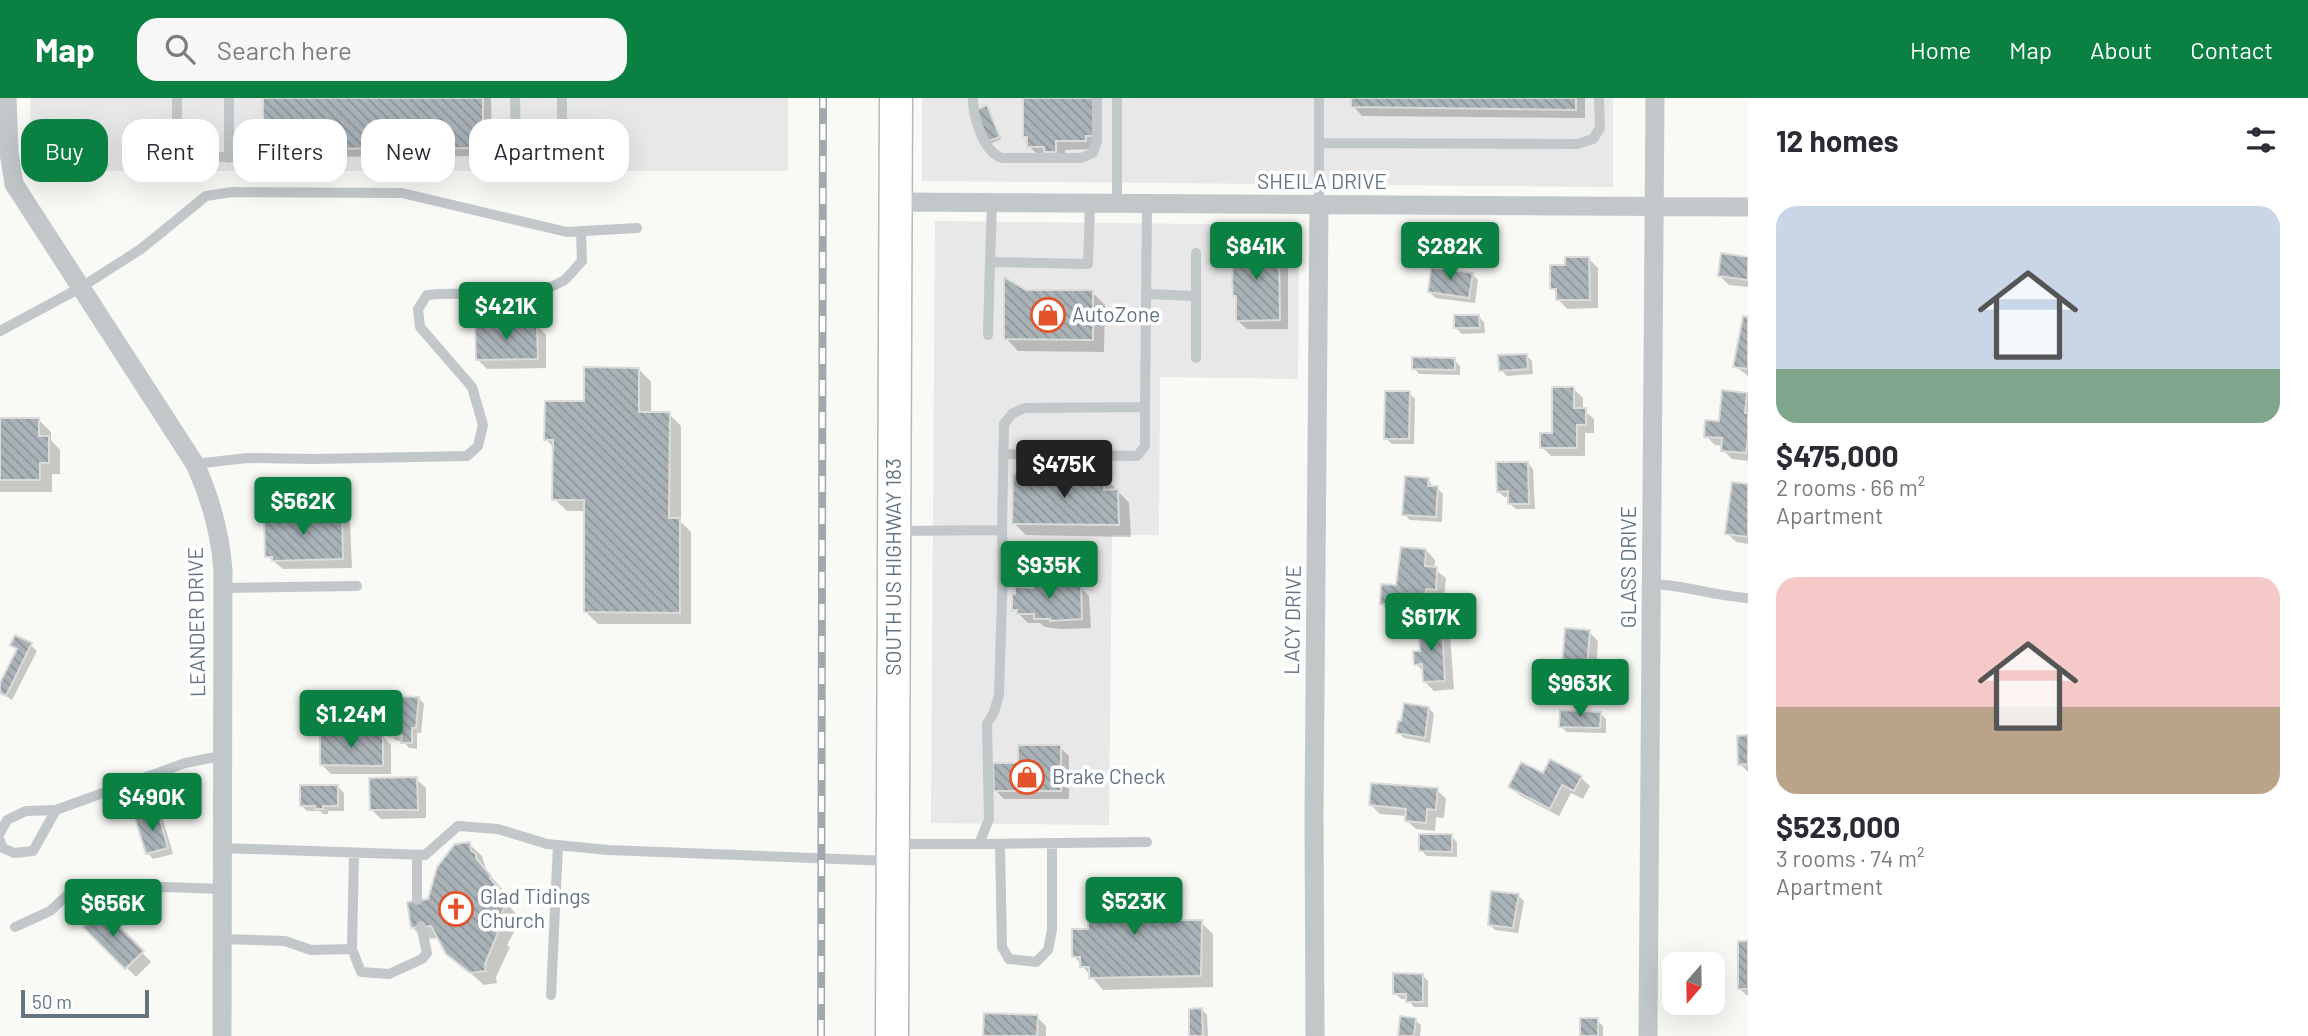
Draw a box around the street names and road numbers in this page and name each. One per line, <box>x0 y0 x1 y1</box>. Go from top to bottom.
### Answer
street label: SHEILA DRIVE <box>1257 168 1387 193</box>
street label: SOUTH US HIGHWAY 183 <box>880 458 905 676</box>
street label: GLASS DRIVE <box>1615 506 1640 628</box>
street label: LEANDER DRIVE <box>182 547 209 697</box>
street label: LACY DRIVE <box>1278 565 1305 675</box>

